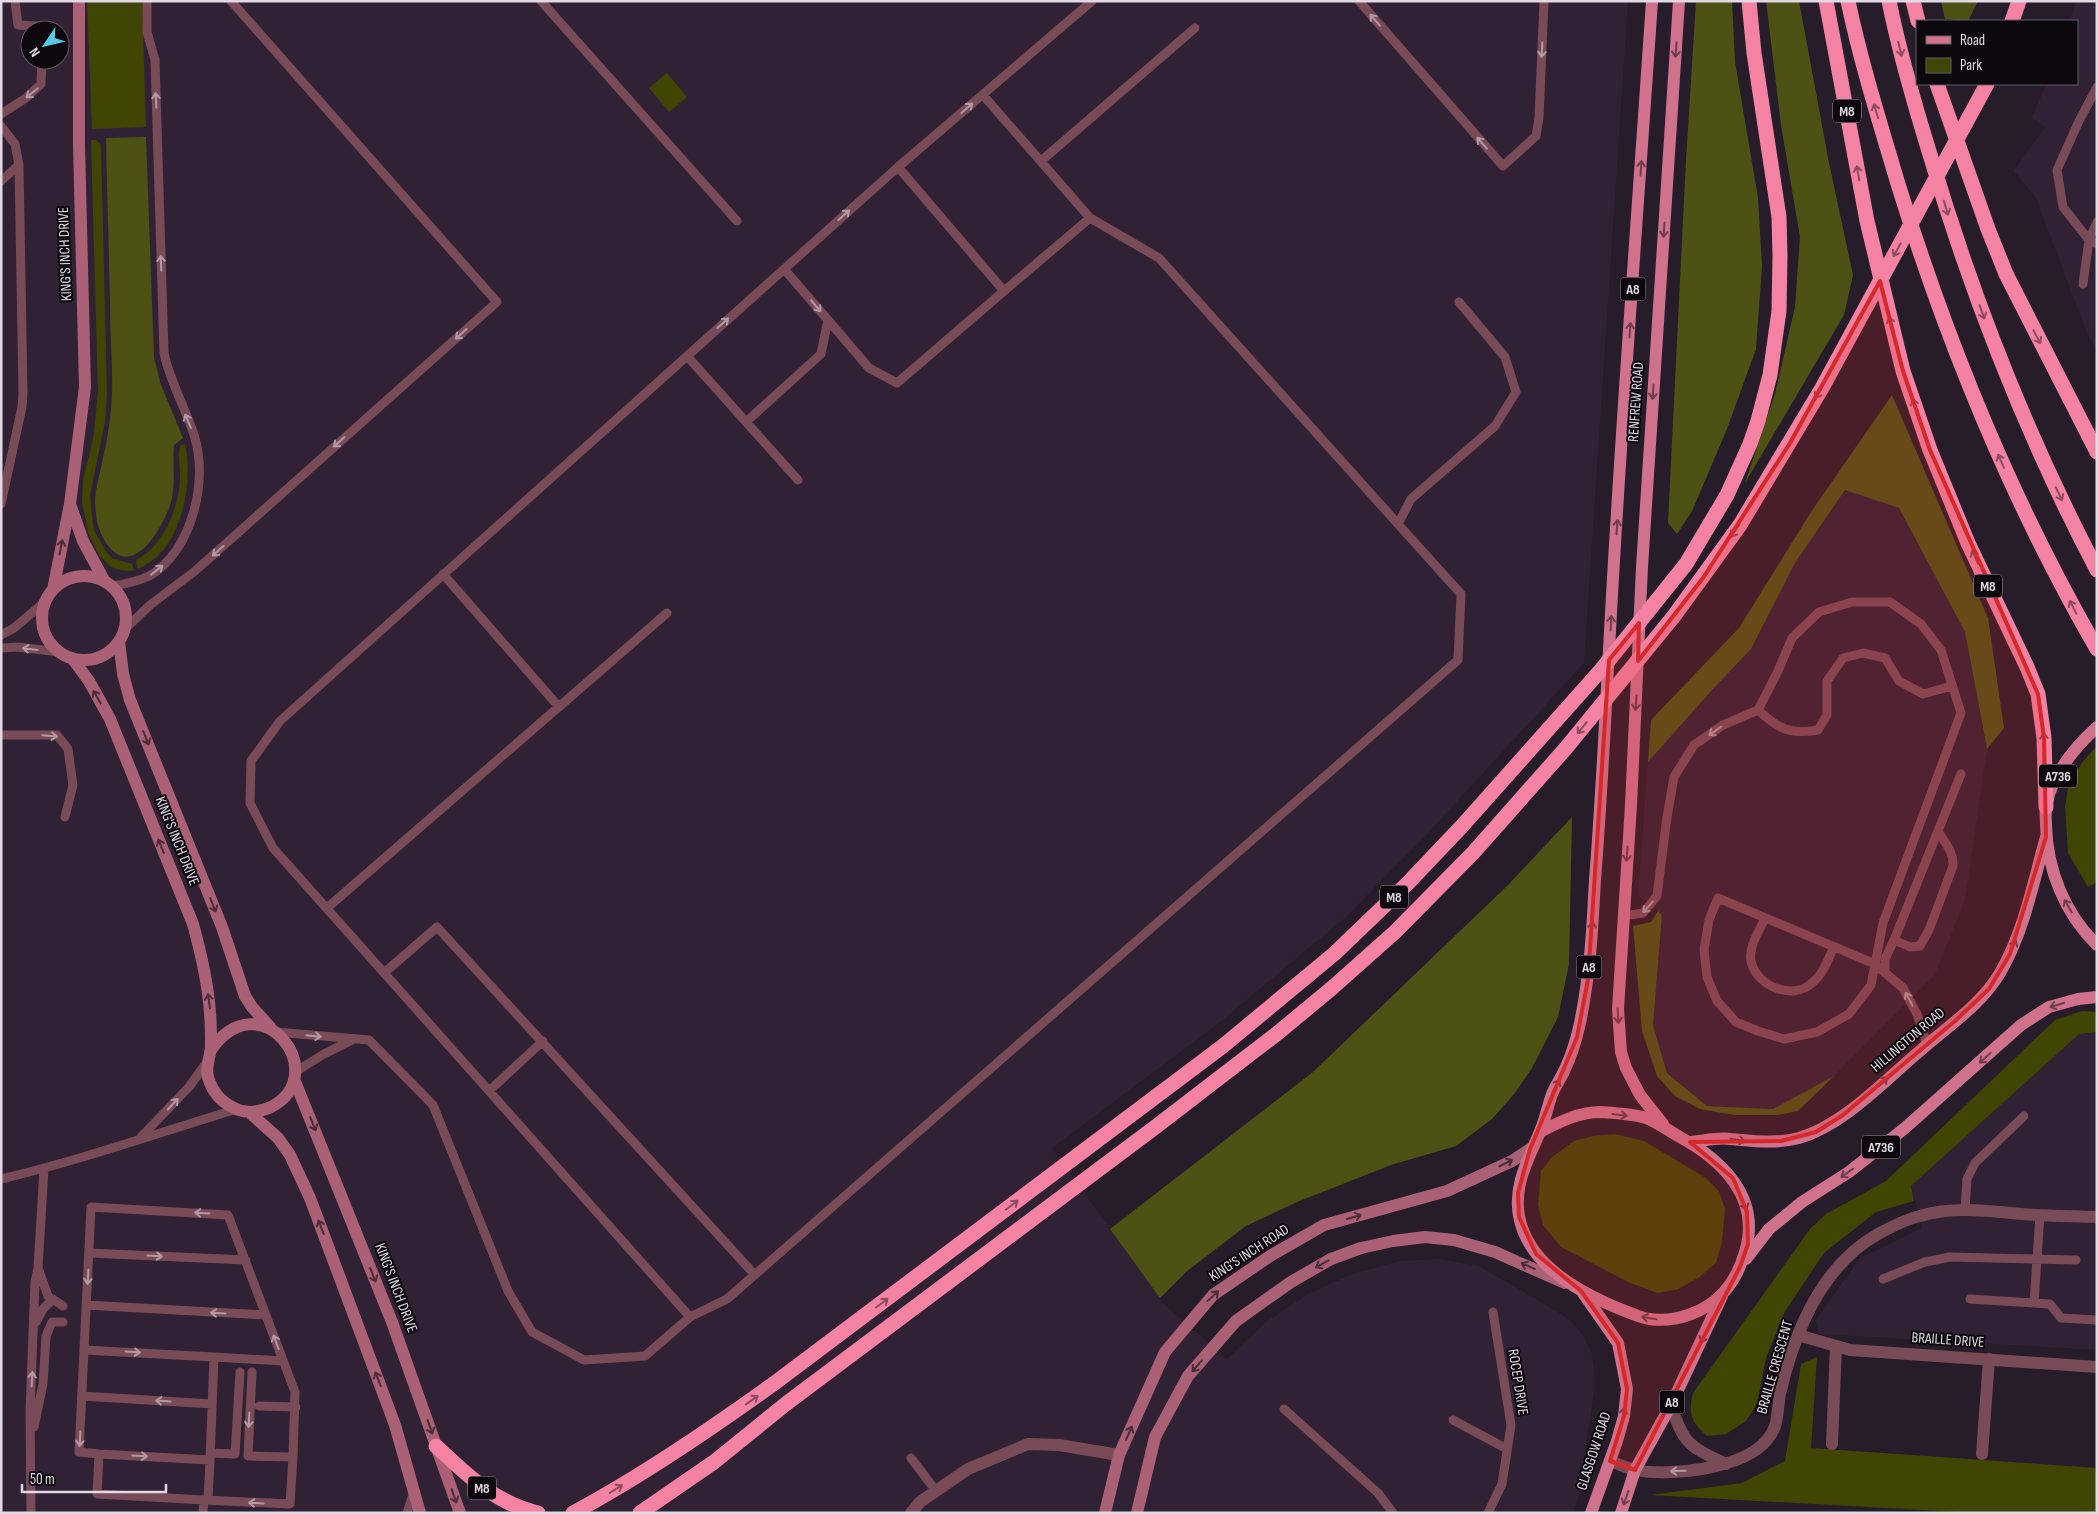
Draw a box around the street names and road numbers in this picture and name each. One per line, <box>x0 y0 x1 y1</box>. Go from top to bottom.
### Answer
road number: M8 <box>1833 100 1861 122</box>
street label: KING'S INCH DRIVE <box>54 207 76 301</box>
road number: A8 <box>1620 278 1646 300</box>
street label: RENFREW ROAD <box>1624 361 1648 443</box>
road number: M8 <box>1974 574 2002 598</box>
road number: A736 <box>2039 764 2077 788</box>
street label: KING'S INCH DRIVE <box>151 794 203 888</box>
road number: M8 <box>1380 886 1408 909</box>
road number: A8 <box>1576 956 1602 979</box>
street label: HILLINGTON ROAD <box>1867 1003 1949 1077</box>
road number: A736 <box>1862 1136 1900 1158</box>
street label: KING'S INCH ROAD <box>1205 1220 1293 1286</box>
street label: KING'S INCH DRIVE <box>370 1241 422 1335</box>
street label: BRAILLE CRESCENT <box>1753 1318 1797 1416</box>
street label: BRAILLE DRIVE <box>1911 1328 1985 1352</box>
street label: ROCEP DRIVE <box>1503 1348 1533 1416</box>
road number: A8 <box>1660 1390 1684 1414</box>
street label: GLASGOW ROAD <box>1572 1410 1616 1492</box>
road number: M8 <box>468 1476 496 1500</box>

